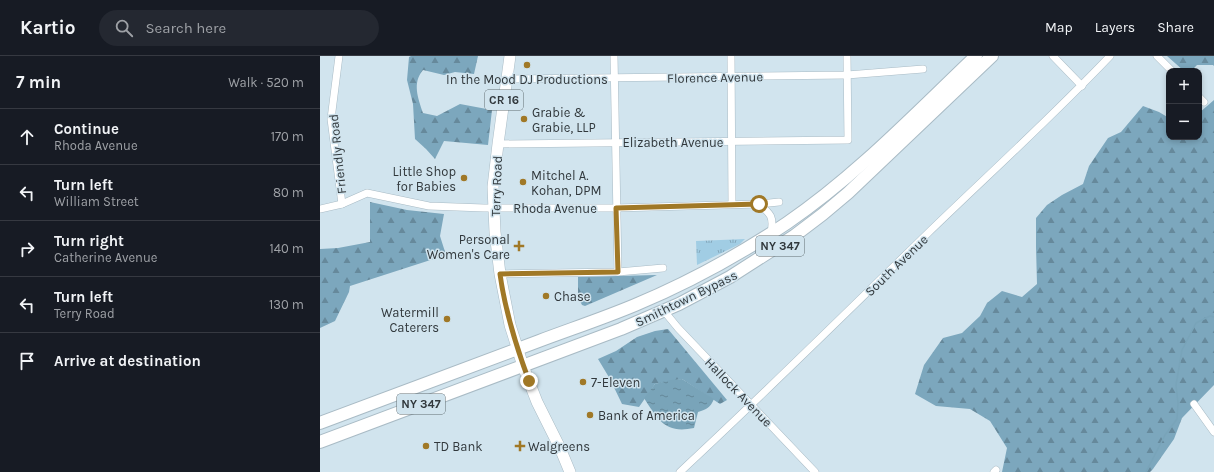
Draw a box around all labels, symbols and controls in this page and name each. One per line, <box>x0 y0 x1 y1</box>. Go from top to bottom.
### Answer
search box <box>99 10 379 46</box>
text: Kartio <box>20 17 75 39</box>
icon: search <box>113 17 135 39</box>
text: Search here <box>145 19 226 37</box>
text: Map <box>1045 19 1073 36</box>
text: Layers <box>1095 19 1135 36</box>
text: Share <box>1157 19 1194 36</box>
marker: In the Mood DJ Productions <box>522 60 532 70</box>
map controls <box>1166 68 1202 140</box>
button: + <box>1166 68 1202 104</box>
street label: Florence Avenue <box>667 69 763 86</box>
text: 7 min <box>16 72 61 92</box>
place label: In the Mood DJ Productions <box>446 72 608 87</box>
text: Walk · 520 m <box>228 75 304 90</box>
road number: CR 16 <box>485 90 523 110</box>
button: − <box>1166 104 1202 140</box>
place label: Grabie & Grabie, LLP <box>532 105 596 135</box>
street label: Friendly Road <box>326 113 349 195</box>
marker: Grabie & Grabie, LLP <box>519 114 529 124</box>
text: Continue <box>54 120 119 138</box>
icon: ahead <box>16 126 38 148</box>
text: 170 m <box>271 129 304 144</box>
street label: Elizabeth Avenue <box>622 135 724 150</box>
text: Rhoda Avenue <box>54 138 138 153</box>
street label: Terry Road <box>488 155 505 217</box>
place label: Little Shop for Babies <box>392 164 456 194</box>
place label: Mitchel A. Kohan, DPM <box>531 168 601 198</box>
marker: Little Shop for Babies <box>459 173 469 183</box>
text: Turn left <box>54 176 113 194</box>
marker: Mitchel A. Kohan, DPM <box>518 177 528 187</box>
icon: left <box>16 182 38 204</box>
text: 80 m <box>273 185 304 200</box>
text: William Street <box>54 194 139 209</box>
route start <box>750 195 768 213</box>
street label: Rhoda Avenue <box>513 201 597 216</box>
street label: South Avenue <box>862 231 931 299</box>
text: Turn right <box>54 232 124 250</box>
place label: Personal Women's Care <box>427 232 510 262</box>
road number: NY 347 <box>756 236 804 256</box>
icon: right <box>16 238 38 260</box>
marker: Personal Women's Care <box>513 240 525 252</box>
text: 140 m <box>269 241 304 256</box>
text: Catherine Avenue <box>54 250 158 265</box>
street label: Smithtown Bypass <box>633 267 740 330</box>
text: Turn left <box>54 288 113 306</box>
place label: Chase <box>554 289 591 304</box>
marker: Chase <box>541 291 551 301</box>
icon: left <box>16 294 38 316</box>
text: 130 m <box>269 297 304 312</box>
place label: Watermill Caterers <box>381 305 439 335</box>
text: Terry Road <box>54 306 115 321</box>
marker: Watermill Caterers <box>442 314 452 324</box>
icon: arrive <box>16 350 38 372</box>
text: Arrive at destination <box>54 352 201 370</box>
street label: Hallock Avenue <box>702 355 776 430</box>
route end <box>520 372 538 390</box>
place label: 7-Eleven <box>591 375 640 390</box>
marker: 7-Eleven <box>578 377 588 387</box>
road number: NY 347 <box>397 394 445 414</box>
place label: Bank of America <box>598 408 695 423</box>
marker: Bank of America <box>585 410 595 420</box>
place label: TD Bank <box>434 439 483 454</box>
place label: Walgreens <box>528 439 590 454</box>
marker: TD Bank <box>421 441 431 451</box>
marker: Walgreens <box>515 441 525 451</box>

